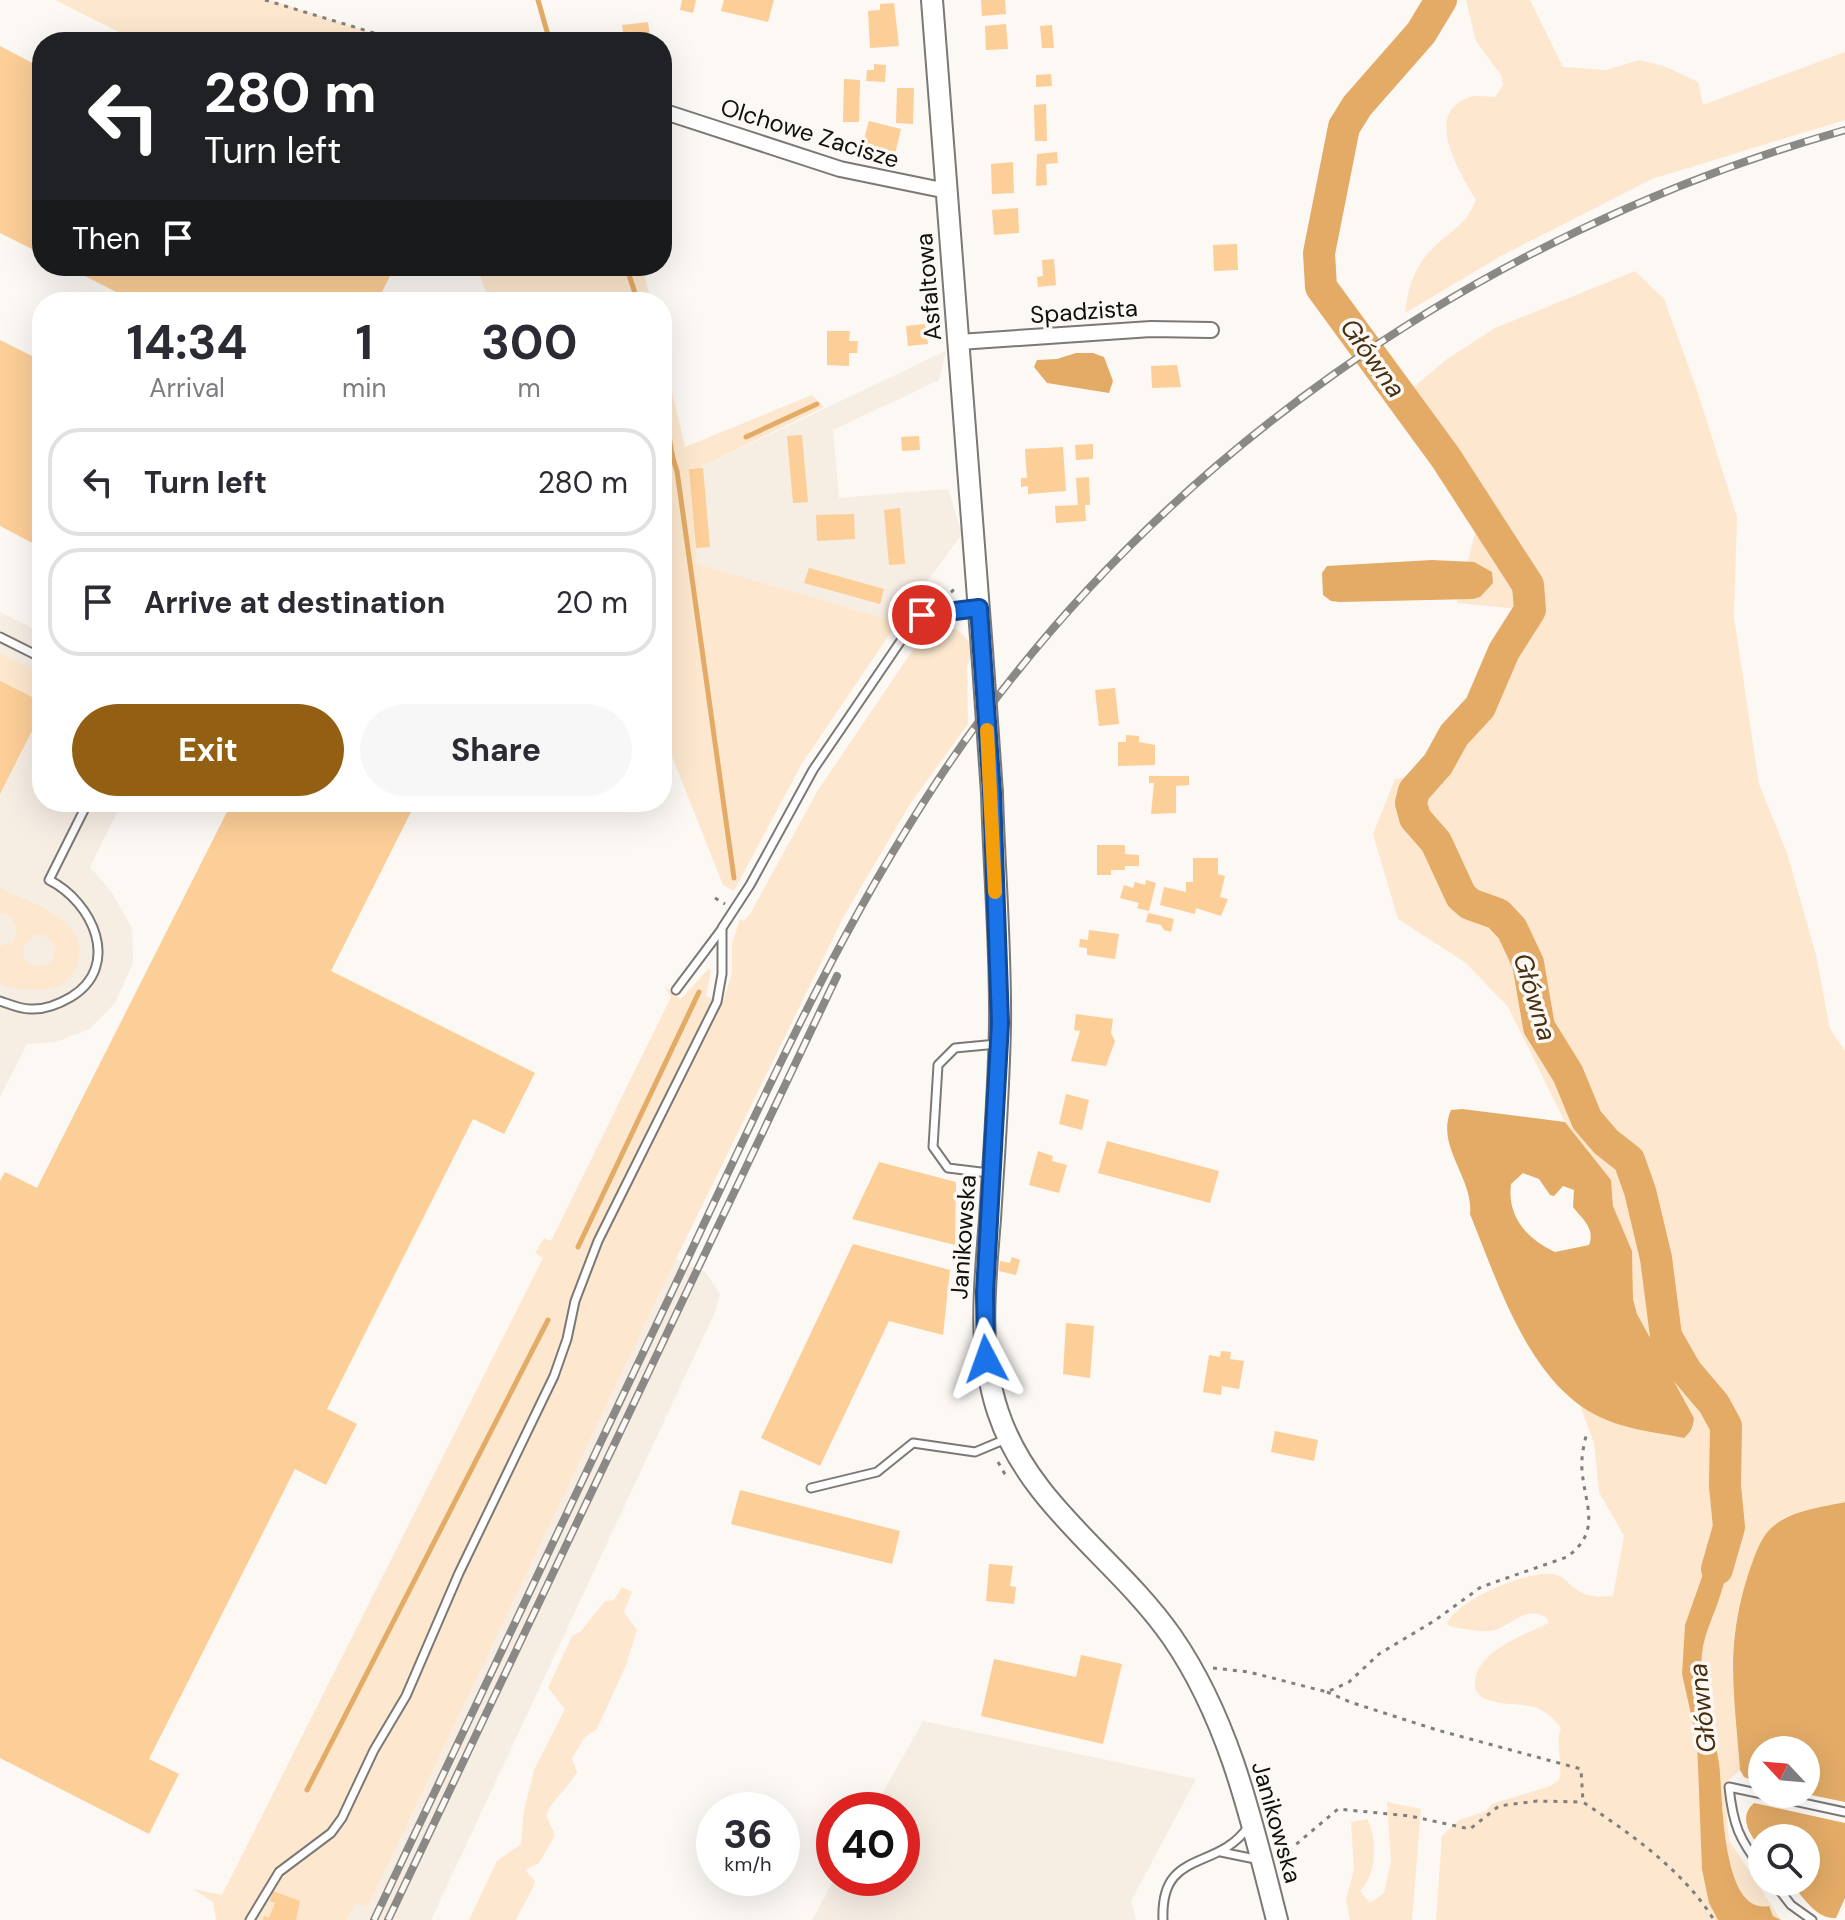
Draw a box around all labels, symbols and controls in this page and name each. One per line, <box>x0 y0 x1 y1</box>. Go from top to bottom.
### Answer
text: 280 m <box>204 56 377 129</box>
icon: left <box>72 64 176 168</box>
street label: Olchowe Zacisze <box>717 91 903 175</box>
text: Turn left <box>204 127 341 174</box>
icon: arrive <box>156 216 200 260</box>
text: Then <box>72 219 140 258</box>
street label: Asfaltowa <box>908 232 948 342</box>
street label: Spadzista <box>1029 292 1139 330</box>
text: 14:34 <box>127 311 248 374</box>
text: 1 <box>355 311 373 374</box>
text: 300 <box>481 311 577 374</box>
water label: Główna <box>1333 311 1413 405</box>
text: Arrival <box>149 371 225 405</box>
text: min <box>342 371 386 405</box>
text: m <box>518 371 541 405</box>
icon: left <box>76 460 120 504</box>
text: Turn left <box>144 463 267 502</box>
text: 280 m <box>538 463 628 502</box>
icon: arrive <box>76 580 120 624</box>
pin <box>888 581 956 649</box>
text: Arrive at destination <box>144 583 445 622</box>
text: 20 m <box>556 583 628 622</box>
icon: arrive <box>900 593 944 637</box>
button: Exit <box>72 704 344 796</box>
button: Share <box>360 704 632 796</box>
water label: Główna <box>1506 949 1564 1045</box>
street label: Janikowska <box>943 1174 983 1300</box>
position arrow <box>944 1317 1028 1401</box>
water label: Główna <box>1680 1661 1724 1755</box>
north arrow <box>1748 1736 1820 1808</box>
map controls <box>1748 1736 1820 1896</box>
street label: Janikowska <box>1245 1758 1309 1886</box>
speed limit sign: 40 <box>816 1792 920 1896</box>
text: 36 <box>723 1808 773 1860</box>
button: search <box>1748 1824 1820 1896</box>
text: km/h <box>724 1851 772 1877</box>

